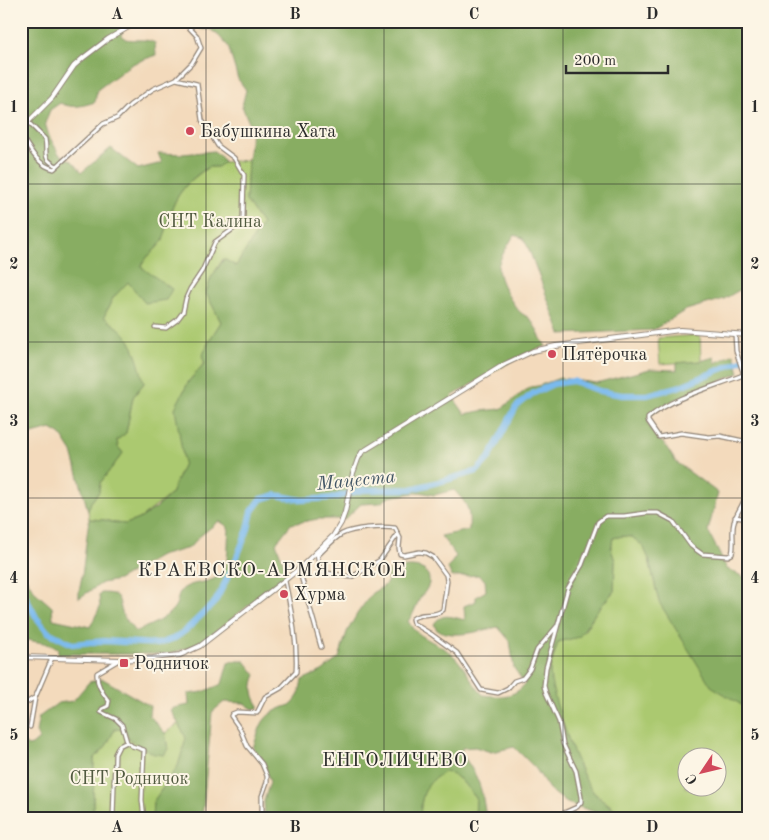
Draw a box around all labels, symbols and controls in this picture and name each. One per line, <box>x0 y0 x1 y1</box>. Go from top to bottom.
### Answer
text: A <box>111 7 123 23</box>
text: B <box>289 7 301 23</box>
text: C <box>469 7 479 23</box>
text: D <box>646 7 658 23</box>
scale bar <box>566 42 669 74</box>
text: 200 m <box>574 54 616 69</box>
text: 1 <box>9 100 19 116</box>
text: 1 <box>750 100 760 116</box>
place label: Бабушкина Хата <box>200 123 336 141</box>
marker: Бабушкина Хата <box>184 125 196 137</box>
park label: СНТ Калина <box>158 213 262 231</box>
text: 2 <box>9 257 19 273</box>
text: 2 <box>750 257 760 273</box>
place label: Пятёрочка <box>562 346 648 364</box>
marker: Пятёрочка <box>546 348 558 360</box>
text: 3 <box>9 414 19 430</box>
text: 3 <box>750 414 760 430</box>
water label: Мацеста <box>315 468 397 495</box>
district label: КРАЕВСКО-АРМЯНСКОЕ <box>137 561 407 581</box>
text: 4 <box>9 571 19 587</box>
text: 4 <box>750 571 760 587</box>
place label: Хурма <box>294 586 346 604</box>
marker: Хурма <box>278 588 290 600</box>
place label: Родничок <box>134 655 209 673</box>
marker: Родничок <box>118 657 130 669</box>
text: 5 <box>9 728 19 744</box>
text: 5 <box>750 728 760 744</box>
north arrow <box>676 748 726 798</box>
district label: ЕНГОЛИЧЕВО <box>322 752 468 771</box>
park label: СНТ Родничок <box>69 770 189 788</box>
text: С <box>684 771 701 787</box>
text: A <box>111 820 123 836</box>
text: B <box>289 820 301 836</box>
text: C <box>469 820 479 836</box>
text: D <box>646 820 658 836</box>

